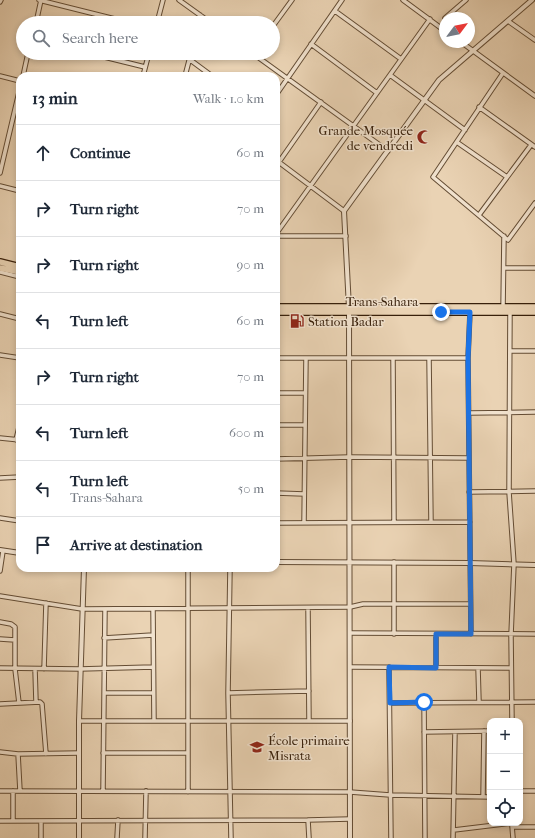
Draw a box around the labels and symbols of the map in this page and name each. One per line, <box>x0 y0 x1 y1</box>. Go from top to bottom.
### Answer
north arrow <box>439 12 475 48</box>
place label: Grande Mosquée de vendredi <box>318 123 414 153</box>
mosque icon: Grande Mosquée de vendredi <box>416 129 432 145</box>
street label: Trans-Sahara <box>346 294 419 309</box>
route end <box>432 303 450 321</box>
fuel station icon: Station Badar <box>289 313 305 329</box>
place label: Station Badar <box>308 314 384 329</box>
route start <box>415 693 433 711</box>
place label: École primaire Misrata <box>268 733 350 763</box>
school or university icon: École primaire Misrata <box>249 739 265 755</box>

